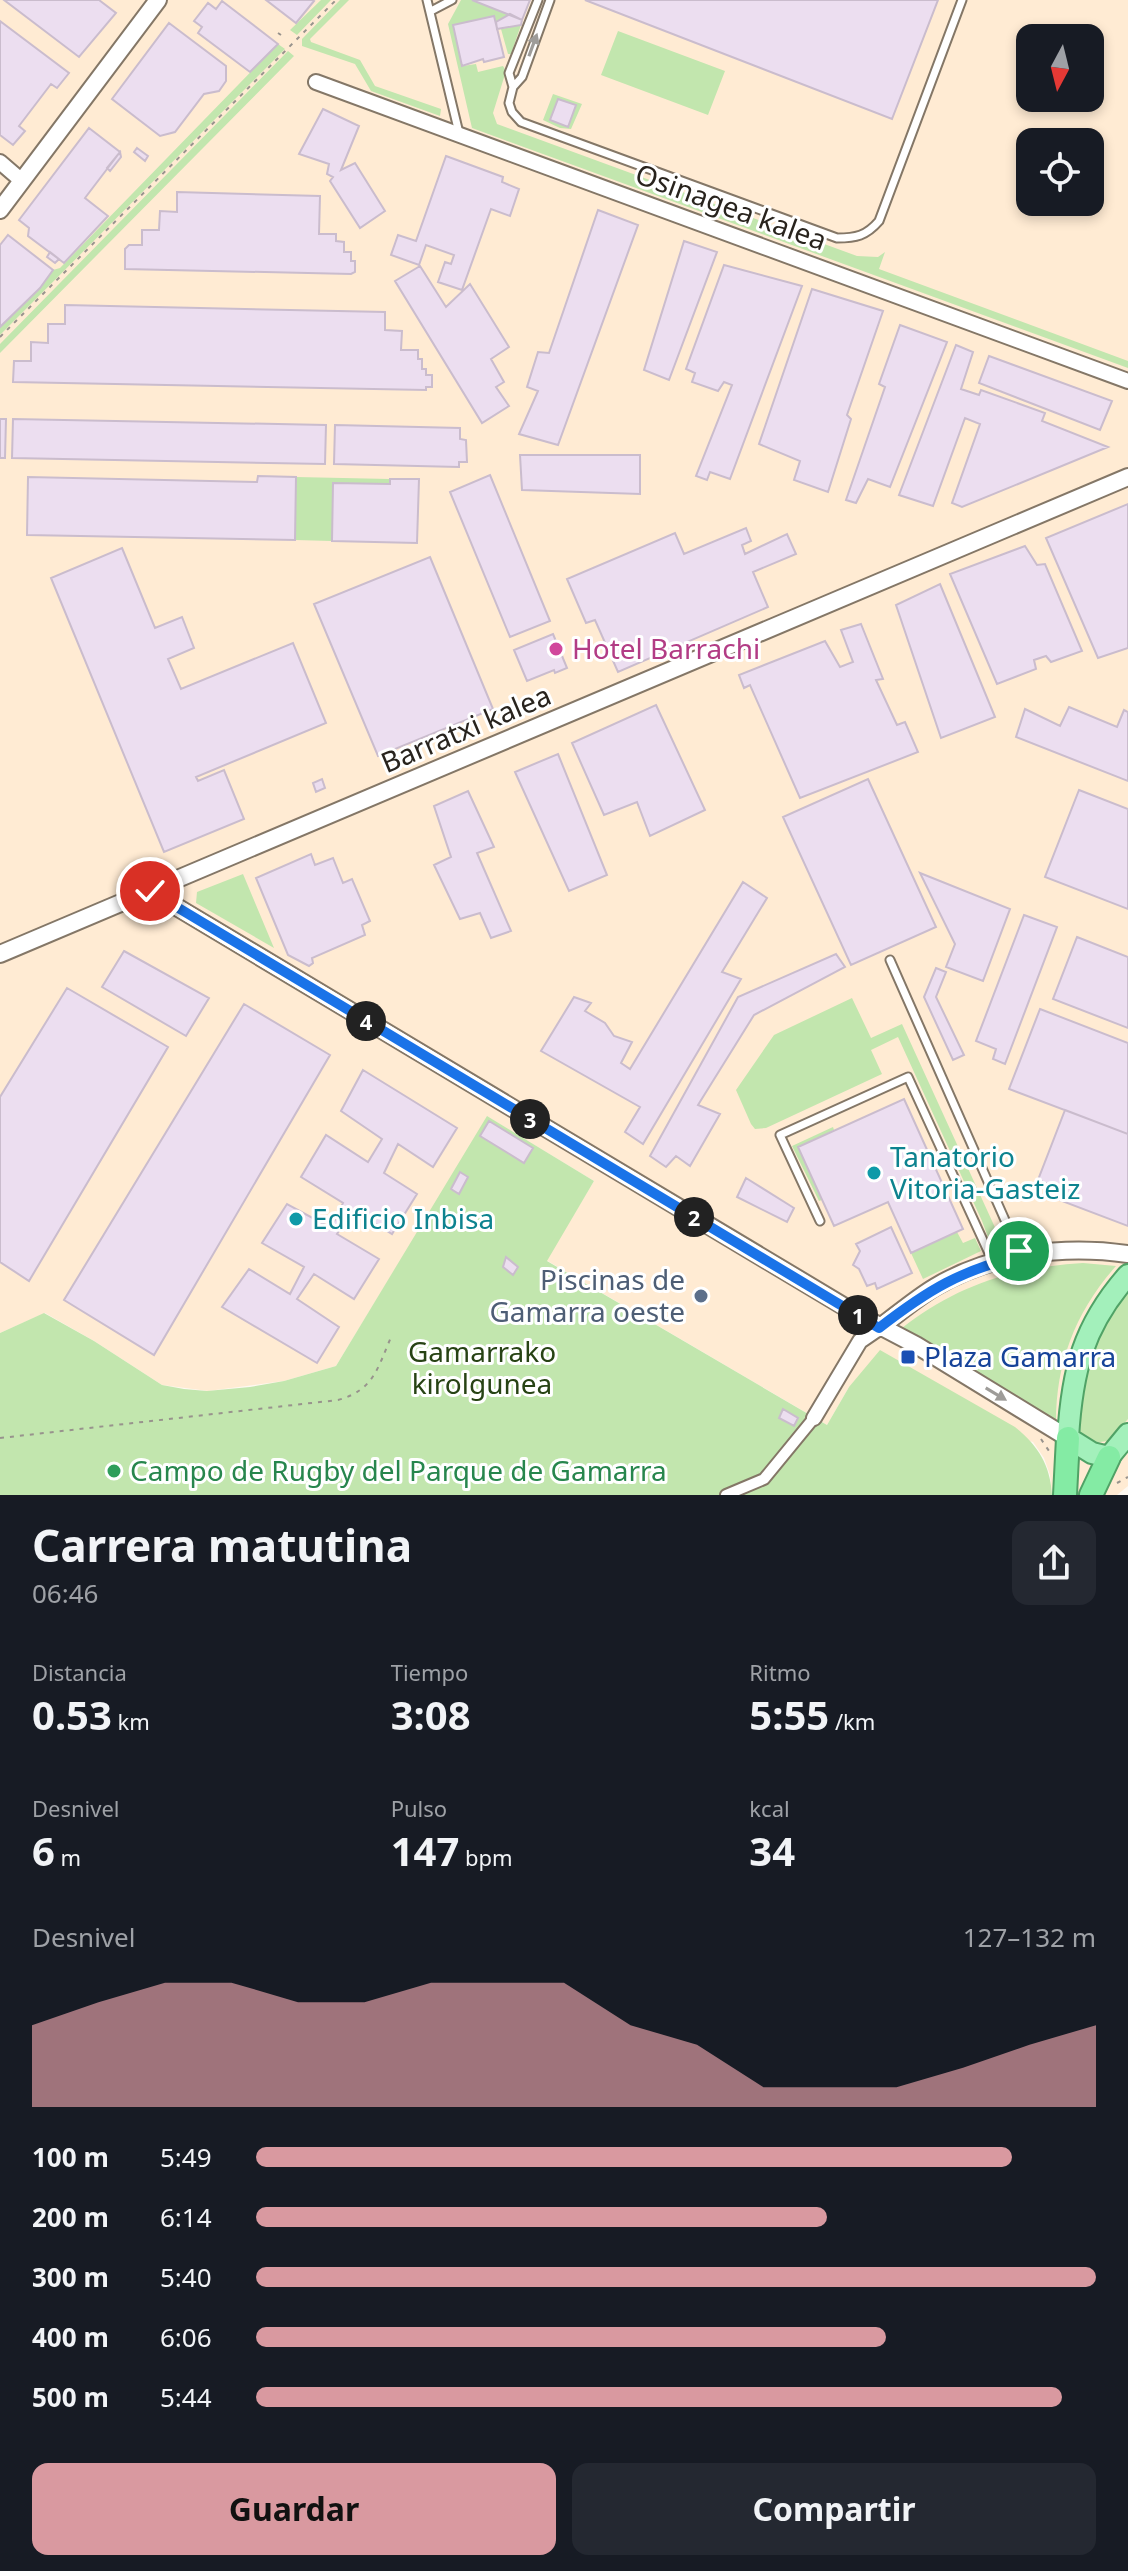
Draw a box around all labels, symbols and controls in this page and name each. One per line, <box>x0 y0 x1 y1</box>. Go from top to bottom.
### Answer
north arrow <box>1016 24 1104 112</box>
map controls <box>1016 24 1104 216</box>
one-way arrow <box>527 33 540 57</box>
button: locate <box>1016 128 1104 216</box>
street label: Osinagea kalea <box>630 154 832 258</box>
place label: Hotel Barrachi <box>572 629 760 667</box>
marker: Hotel Barrachi <box>547 640 565 658</box>
street label: Barratxi kalea <box>375 675 556 781</box>
pin <box>116 857 184 925</box>
icon: check <box>128 869 172 913</box>
pin: 4 <box>346 1001 386 1041</box>
text: 4 <box>360 1006 372 1036</box>
pin: 3 <box>510 1099 550 1139</box>
text: 3 <box>524 1104 536 1134</box>
place label: Tanatorio Vitoria-Gasteiz <box>890 1137 1080 1207</box>
marker: Tanatorio Vitoria-Gasteiz <box>865 1164 883 1182</box>
pin: 2 <box>674 1197 714 1237</box>
place label: Edificio Inbisa <box>312 1199 494 1237</box>
text: 2 <box>688 1202 700 1232</box>
marker: Edificio Inbisa <box>287 1210 305 1228</box>
pin <box>985 1217 1053 1285</box>
icon: arrive <box>997 1229 1041 1273</box>
place label: Piscinas de Gamarra oeste <box>489 1260 685 1330</box>
marker: Piscinas de Gamarra oeste <box>692 1287 710 1305</box>
pin: 1 <box>838 1295 878 1335</box>
text: 1 <box>852 1300 864 1330</box>
park label: Gamarrako kirolgunea <box>408 1332 556 1402</box>
place label: Plaza Gamarra <box>924 1337 1116 1375</box>
marker: Plaza Gamarra <box>899 1348 917 1366</box>
one-way arrow <box>985 1387 1007 1401</box>
place label: Campo de Rugby del Parque de Gamarra <box>130 1451 667 1489</box>
marker: Campo de Rugby del Parque de Gamarra <box>105 1462 123 1480</box>
text: Carrera matutina <box>32 1515 412 1575</box>
button: share <box>1012 1521 1096 1605</box>
text: 06:46 <box>32 1575 98 1611</box>
text: Distancia <box>32 1657 127 1687</box>
text: Tiempo <box>391 1657 468 1687</box>
text: Ritmo <box>749 1657 811 1687</box>
text: 0.53 <box>32 1687 112 1742</box>
text: 3:08 <box>391 1687 471 1742</box>
text: 5:55 <box>749 1687 829 1742</box>
text: km <box>112 1706 150 1736</box>
text: /km <box>829 1706 875 1736</box>
text: Desnivel <box>32 1793 120 1823</box>
text: Pulso <box>391 1793 447 1823</box>
text: kcal <box>749 1793 790 1823</box>
text: 6 <box>32 1823 55 1878</box>
text: 147 <box>391 1823 459 1878</box>
text: 34 <box>749 1823 795 1878</box>
text: m <box>55 1842 81 1872</box>
text: bpm <box>459 1842 513 1872</box>
text: Desnivel <box>32 1919 135 1955</box>
text: 127–132 m <box>963 1919 1096 1955</box>
text: 100 m <box>32 2139 109 2175</box>
text: 5:49 <box>160 2139 212 2175</box>
text: 200 m <box>32 2199 109 2235</box>
text: 6:14 <box>160 2199 212 2235</box>
text: 300 m <box>32 2259 109 2295</box>
text: 5:40 <box>160 2259 212 2295</box>
text: 400 m <box>32 2319 109 2355</box>
text: 6:06 <box>160 2319 212 2355</box>
text: 500 m <box>32 2379 109 2415</box>
text: 5:44 <box>160 2379 212 2415</box>
button: Guardar <box>32 2463 556 2555</box>
button: Compartir <box>572 2463 1096 2555</box>

